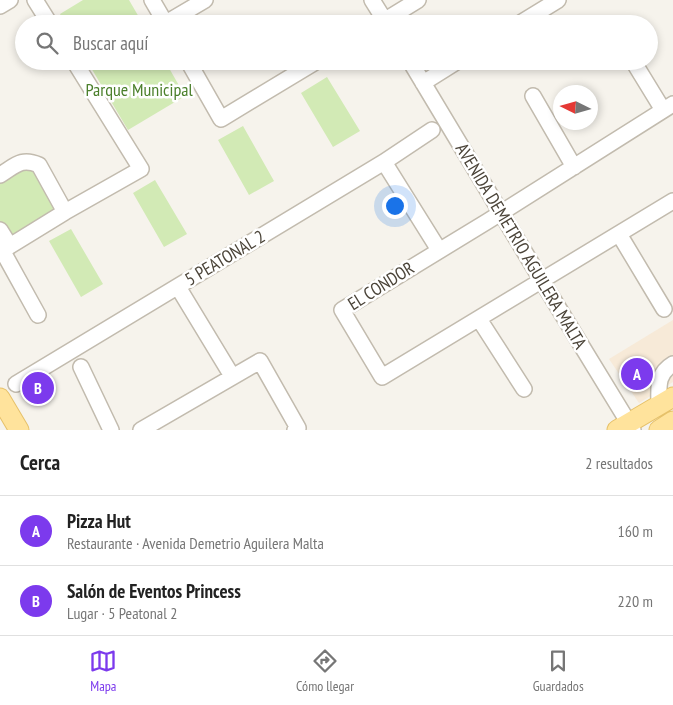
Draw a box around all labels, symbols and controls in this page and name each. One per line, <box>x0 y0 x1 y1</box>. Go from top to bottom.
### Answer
search box <box>15 15 658 70</box>
icon: search <box>33 29 61 57</box>
text: Buscar aquí <box>73 31 148 55</box>
park label: Parque Municipal <box>85 78 193 101</box>
north arrow <box>553 85 598 130</box>
street label: AVENIDA DEMETRIO AGUILERA MALTA <box>451 139 592 353</box>
your location <box>382 193 408 219</box>
street label: 5 PEATONAL 2 <box>180 225 269 290</box>
street label: EL CONDOR <box>343 256 418 315</box>
pin: A <box>621 355 653 393</box>
pin: B <box>22 369 54 407</box>
text: Cerca <box>20 449 60 476</box>
text: 2 resultados <box>585 453 653 473</box>
text: Pizza Hut <box>67 509 131 533</box>
text: A <box>32 521 40 541</box>
text: 160 m <box>618 521 653 541</box>
text: Restaurante · Avenida Demetrio Aguilera Malta <box>67 533 324 553</box>
text: Salón de Eventos Princess <box>67 579 241 603</box>
text: B <box>32 591 40 611</box>
text: 220 m <box>618 591 653 611</box>
text: Lugar · 5 Peatonal 2 <box>67 603 178 623</box>
tab: Mapa <box>89 647 117 695</box>
tab: Cómo llegar <box>296 647 354 695</box>
tab: Guardados <box>533 647 584 695</box>

